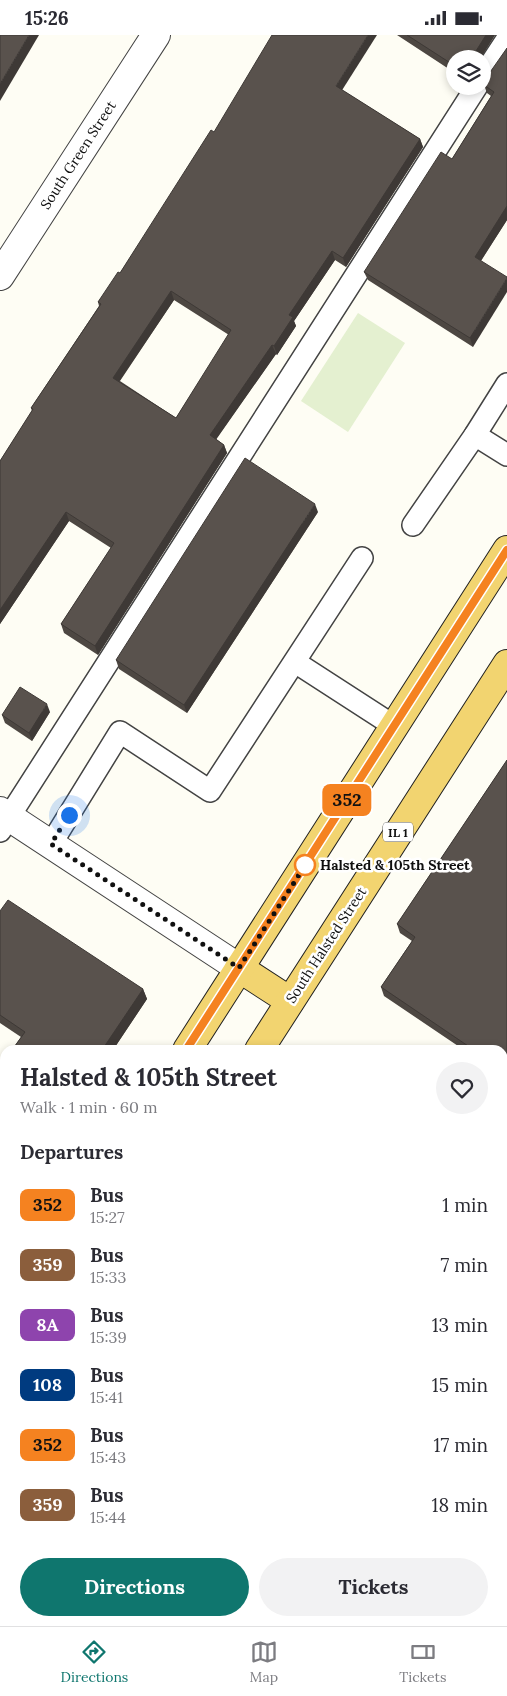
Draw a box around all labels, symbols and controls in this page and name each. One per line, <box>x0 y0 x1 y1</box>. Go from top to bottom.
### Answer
text: 15:26 <box>25 6 69 30</box>
map controls <box>446 50 491 95</box>
button: layers <box>446 50 491 95</box>
street label: South Green Street <box>36 97 120 213</box>
line badge: 352 <box>318 784 376 816</box>
text: 352 <box>332 788 362 811</box>
your location <box>57 803 82 828</box>
road number: IL 1 <box>383 823 413 841</box>
marker: Halsted & 105th Street <box>294 854 316 876</box>
place label: Halsted & 105th Street <box>320 856 470 874</box>
street label: South Halsted Street <box>282 883 371 1007</box>
text: Halsted & 105th Street <box>20 1062 277 1093</box>
button: heart <box>436 1062 488 1114</box>
text: Walk · 1 min · 60 m <box>20 1097 158 1117</box>
text: Departures <box>20 1140 123 1164</box>
text: Bus <box>90 1183 123 1207</box>
text: 352 <box>33 1193 62 1216</box>
text: 1 min <box>442 1193 488 1217</box>
text: 15:27 <box>90 1207 125 1227</box>
text: Bus <box>90 1243 123 1267</box>
text: 359 <box>32 1253 63 1276</box>
text: 7 min <box>440 1253 488 1277</box>
text: 15:33 <box>90 1267 126 1287</box>
text: Bus <box>90 1303 123 1327</box>
text: 8A <box>36 1313 59 1336</box>
text: 13 min <box>432 1313 488 1337</box>
text: 15:39 <box>90 1327 127 1347</box>
text: Bus <box>90 1363 123 1387</box>
text: 108 <box>33 1373 62 1396</box>
text: 15 min <box>432 1373 488 1397</box>
text: 15:41 <box>90 1387 123 1407</box>
text: Bus <box>90 1423 123 1447</box>
text: 352 <box>33 1433 62 1456</box>
text: 17 min <box>433 1433 488 1457</box>
text: 15:43 <box>90 1447 126 1467</box>
text: Bus <box>90 1483 123 1507</box>
text: 359 <box>32 1493 63 1516</box>
text: 18 min <box>432 1493 488 1517</box>
text: 15:44 <box>90 1507 126 1527</box>
button: Directions <box>20 1558 249 1616</box>
button: Tickets <box>259 1558 488 1616</box>
tab: Directions <box>61 1638 128 1686</box>
tab: Map <box>250 1638 278 1686</box>
tab: Tickets <box>399 1638 446 1686</box>

